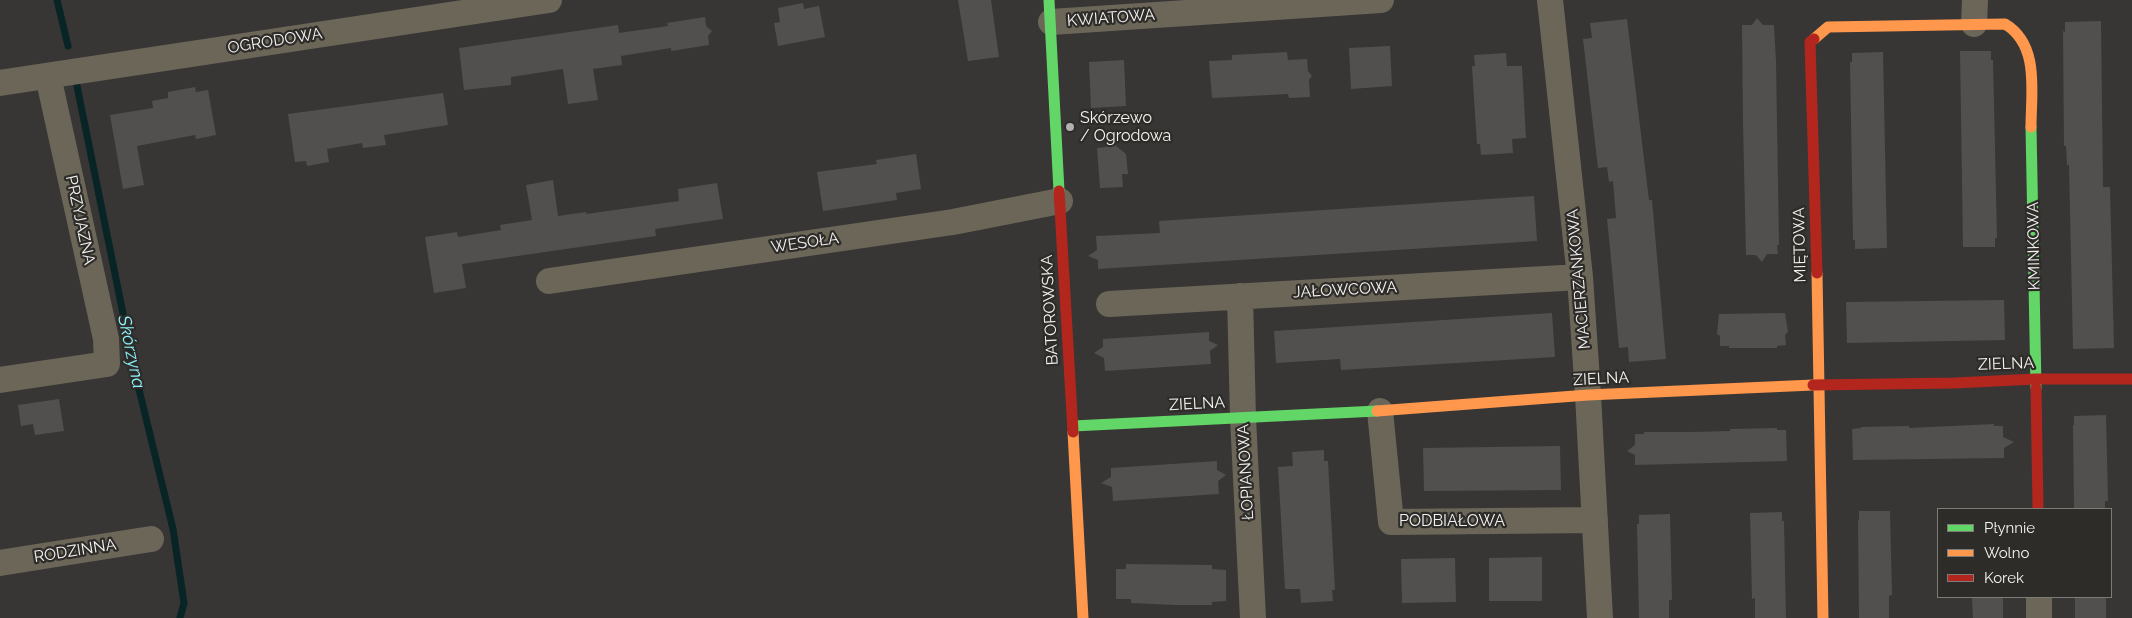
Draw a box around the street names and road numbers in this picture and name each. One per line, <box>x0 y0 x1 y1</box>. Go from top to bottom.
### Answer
street label: KWIATOWA <box>1066 5 1156 31</box>
street label: OGRODOWA <box>226 24 324 58</box>
street label: PRZYJAZNA <box>61 174 99 266</box>
street label: KMINKOWA <box>2024 202 2044 290</box>
street label: MIĘTOWA <box>1790 207 1810 283</box>
street label: MACIERZANKOWA <box>1563 208 1595 350</box>
street label: WESOŁA <box>770 229 840 257</box>
street label: BATOROWSKA <box>1038 254 1062 366</box>
street label: JAŁOWCOWA <box>1292 278 1398 302</box>
street label: ZIELNA <box>1978 353 2034 375</box>
street label: ZIELNA <box>1572 368 1630 390</box>
street label: ZIELNA <box>1168 393 1226 415</box>
street label: ŁOPIANOWA <box>1234 423 1258 521</box>
street label: PODBIAŁOWA <box>1399 511 1505 531</box>
street label: RODZINNA <box>32 535 118 567</box>

